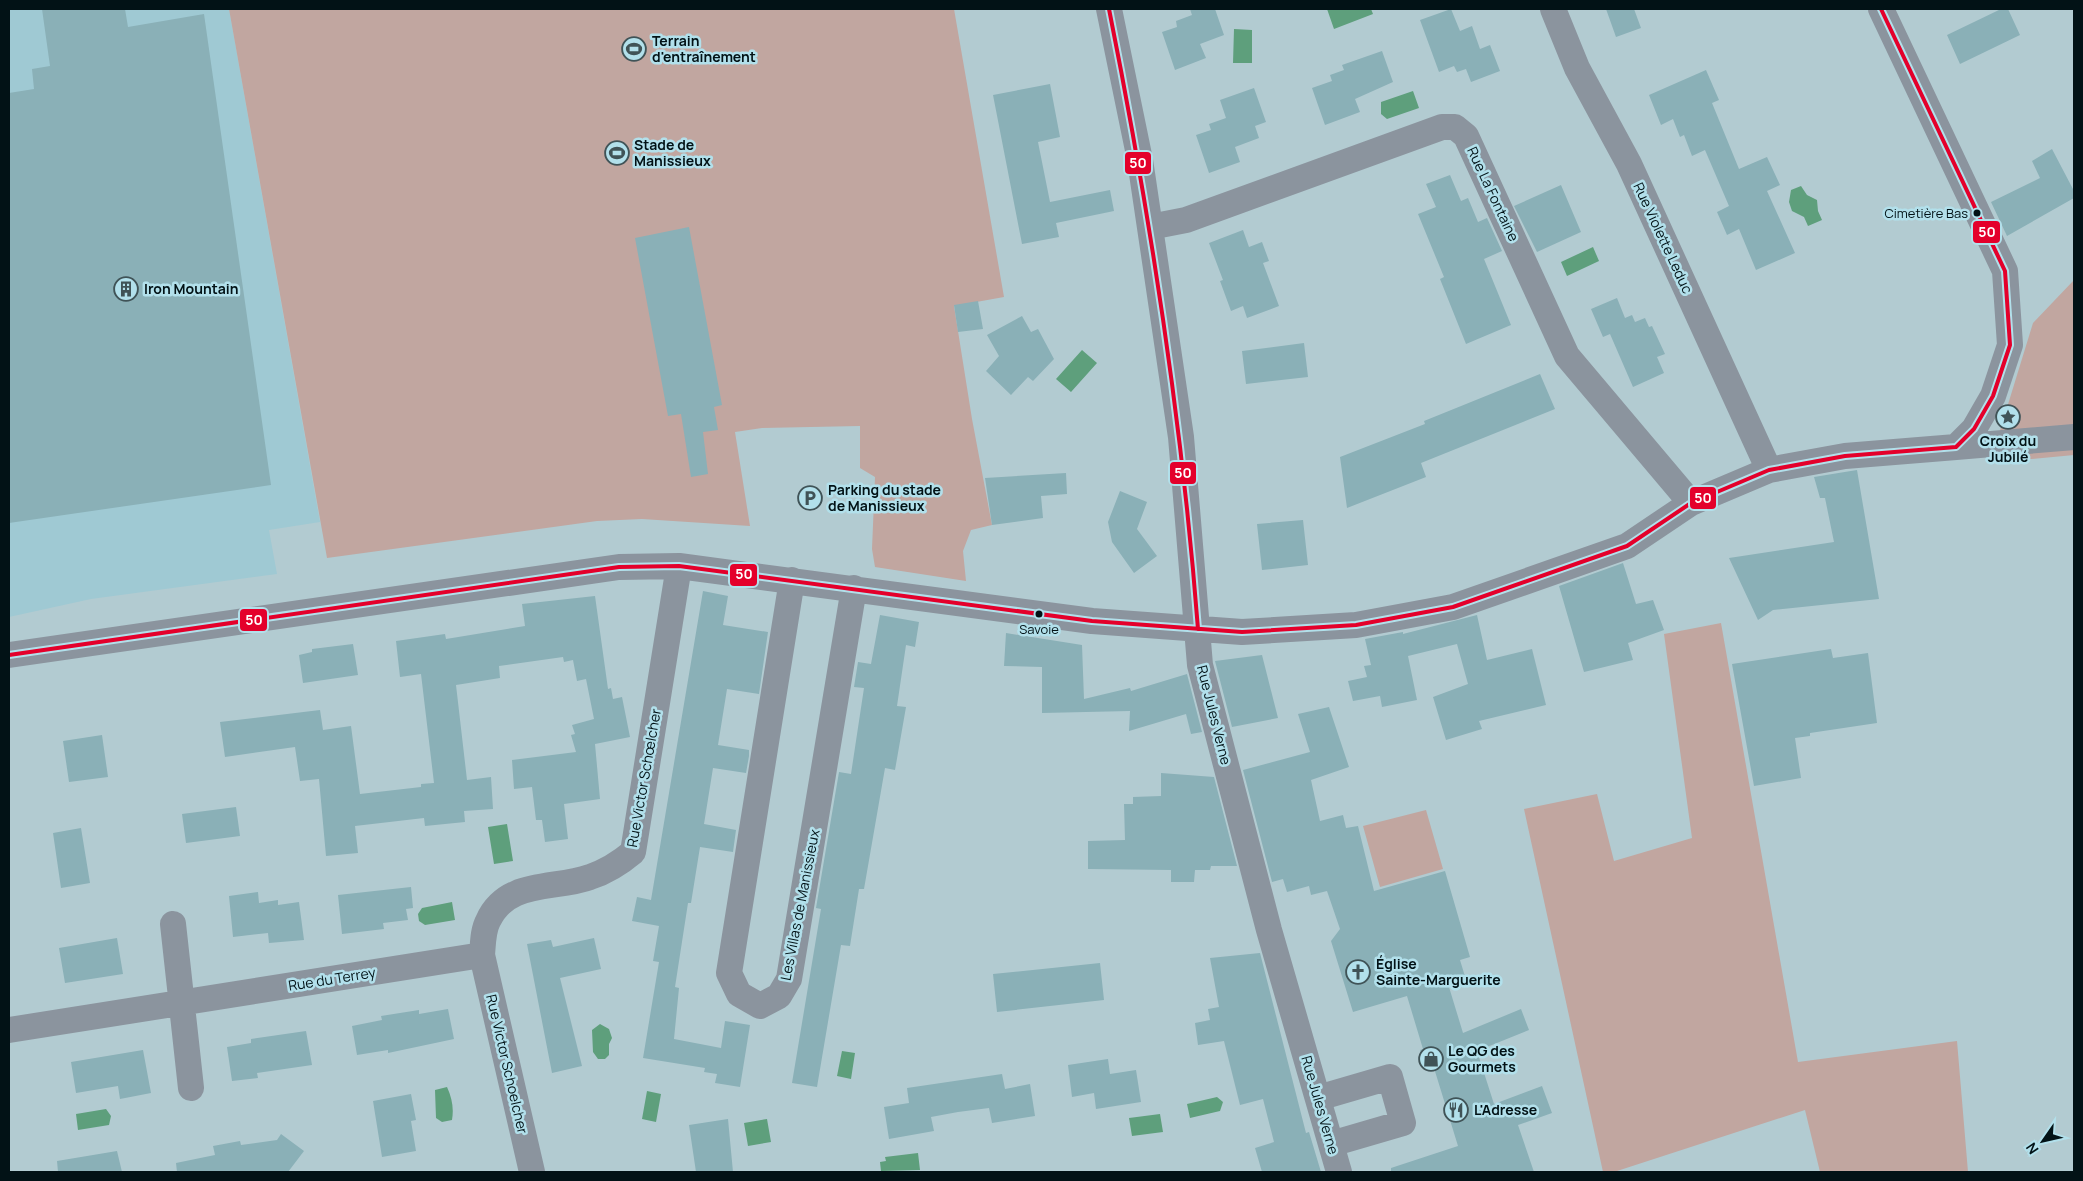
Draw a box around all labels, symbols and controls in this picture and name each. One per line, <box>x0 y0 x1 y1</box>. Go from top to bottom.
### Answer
place label: Terrain d'entraînement <box>652 31 756 66</box>
sports icon: Terrain d'entraînement <box>621 36 647 62</box>
place label: Stade de Manissieux <box>634 135 711 170</box>
sports icon: Stade de Manissieux <box>604 140 630 166</box>
street label: Rue La Fontaine <box>1463 143 1524 244</box>
line badge: 50 <box>1124 151 1152 175</box>
text: 50 <box>1129 153 1147 172</box>
street label: Rue Violette Leduc <box>1629 179 1698 297</box>
place label: Cimetière Bas <box>1884 204 1968 222</box>
marker: Cimetière Bas <box>1972 208 1982 218</box>
line badge: 50 <box>1972 220 2001 244</box>
text: 50 <box>1978 222 1996 241</box>
building icon: Iron Mountain <box>113 276 139 302</box>
place label: Iron Mountain <box>144 279 239 298</box>
place icon: Croix du Jubilé <box>1995 404 2021 430</box>
place label: Croix du Jubilé <box>1980 431 2036 466</box>
line badge: 50 <box>1169 461 1197 485</box>
text: 50 <box>1174 463 1192 482</box>
place label: Parking du stade de Manissieux <box>828 480 941 515</box>
parking icon: Parking du stade de Manissieux <box>797 485 823 511</box>
line badge: 50 <box>1689 486 1717 510</box>
text: 50 <box>1694 488 1712 507</box>
line badge: 50 <box>729 563 758 587</box>
text: 50 <box>735 564 753 583</box>
line badge: 50 <box>239 608 268 632</box>
marker: Savoie <box>1034 609 1044 619</box>
text: 50 <box>245 610 263 629</box>
place label: Savoie <box>1019 620 1059 638</box>
street label: Rue Jules Verne <box>1193 663 1236 767</box>
street label: Rue Victor Schœlcher <box>622 707 665 849</box>
street label: Les Villas de Manissieux <box>776 827 824 982</box>
place label: Église Sainte-Marguerite <box>1376 954 1501 989</box>
church icon: Église Sainte-Marguerite <box>1345 959 1371 985</box>
street label: Rue du Terrey <box>287 962 378 995</box>
street label: Rue Victor Schoelcher <box>482 992 533 1135</box>
place label: Le QG des Gourmets <box>1448 1041 1516 1076</box>
shop icon: Le QG des Gourmets <box>1418 1046 1444 1072</box>
street label: Rue Jules Verne <box>1297 1053 1344 1156</box>
restaurant icon: L'Adresse <box>1443 1097 1469 1123</box>
place label: L'Adresse <box>1474 1100 1537 1119</box>
north arrow <box>2018 1116 2068 1166</box>
text: N <box>2021 1139 2042 1158</box>

